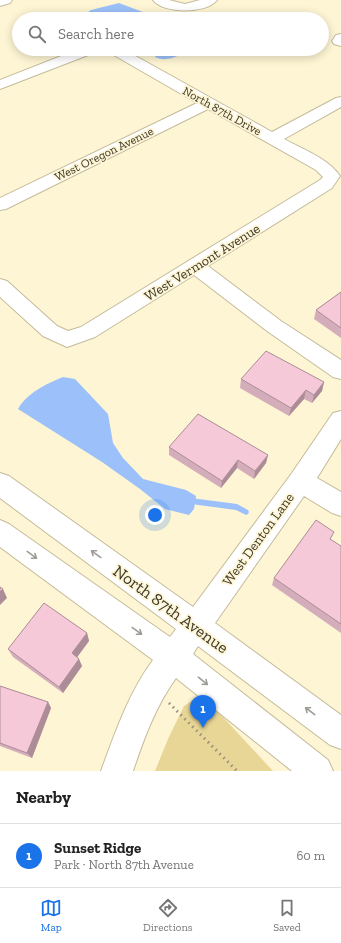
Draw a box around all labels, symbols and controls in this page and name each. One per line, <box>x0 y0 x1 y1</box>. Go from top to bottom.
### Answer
search box <box>12 12 329 56</box>
icon: search <box>26 23 48 45</box>
text: Search here <box>58 25 134 43</box>
street label: North 87th Drive <box>180 84 264 139</box>
street label: West Oregon Avenue <box>52 124 156 184</box>
street label: West Vermont Avenue <box>141 220 264 305</box>
street label: West Denton Lane <box>219 489 298 589</box>
your location <box>145 505 165 525</box>
one-way arrow <box>90 549 101 558</box>
one-way arrow <box>26 551 37 559</box>
street label: North 87th Avenue <box>109 560 233 658</box>
one-way arrow <box>131 627 142 635</box>
one-way arrow <box>198 677 209 686</box>
pin: 1 <box>190 695 216 728</box>
one-way arrow <box>304 707 315 715</box>
text: Nearby <box>16 787 71 807</box>
text: Sunset Ridge <box>54 839 141 857</box>
text: 1 <box>26 848 32 863</box>
text: 60 m <box>296 848 325 863</box>
text: Park · North 87th Avenue <box>54 857 194 872</box>
tab: Map <box>40 897 62 934</box>
tab: Directions <box>143 897 193 934</box>
tab: Saved <box>273 897 301 934</box>

